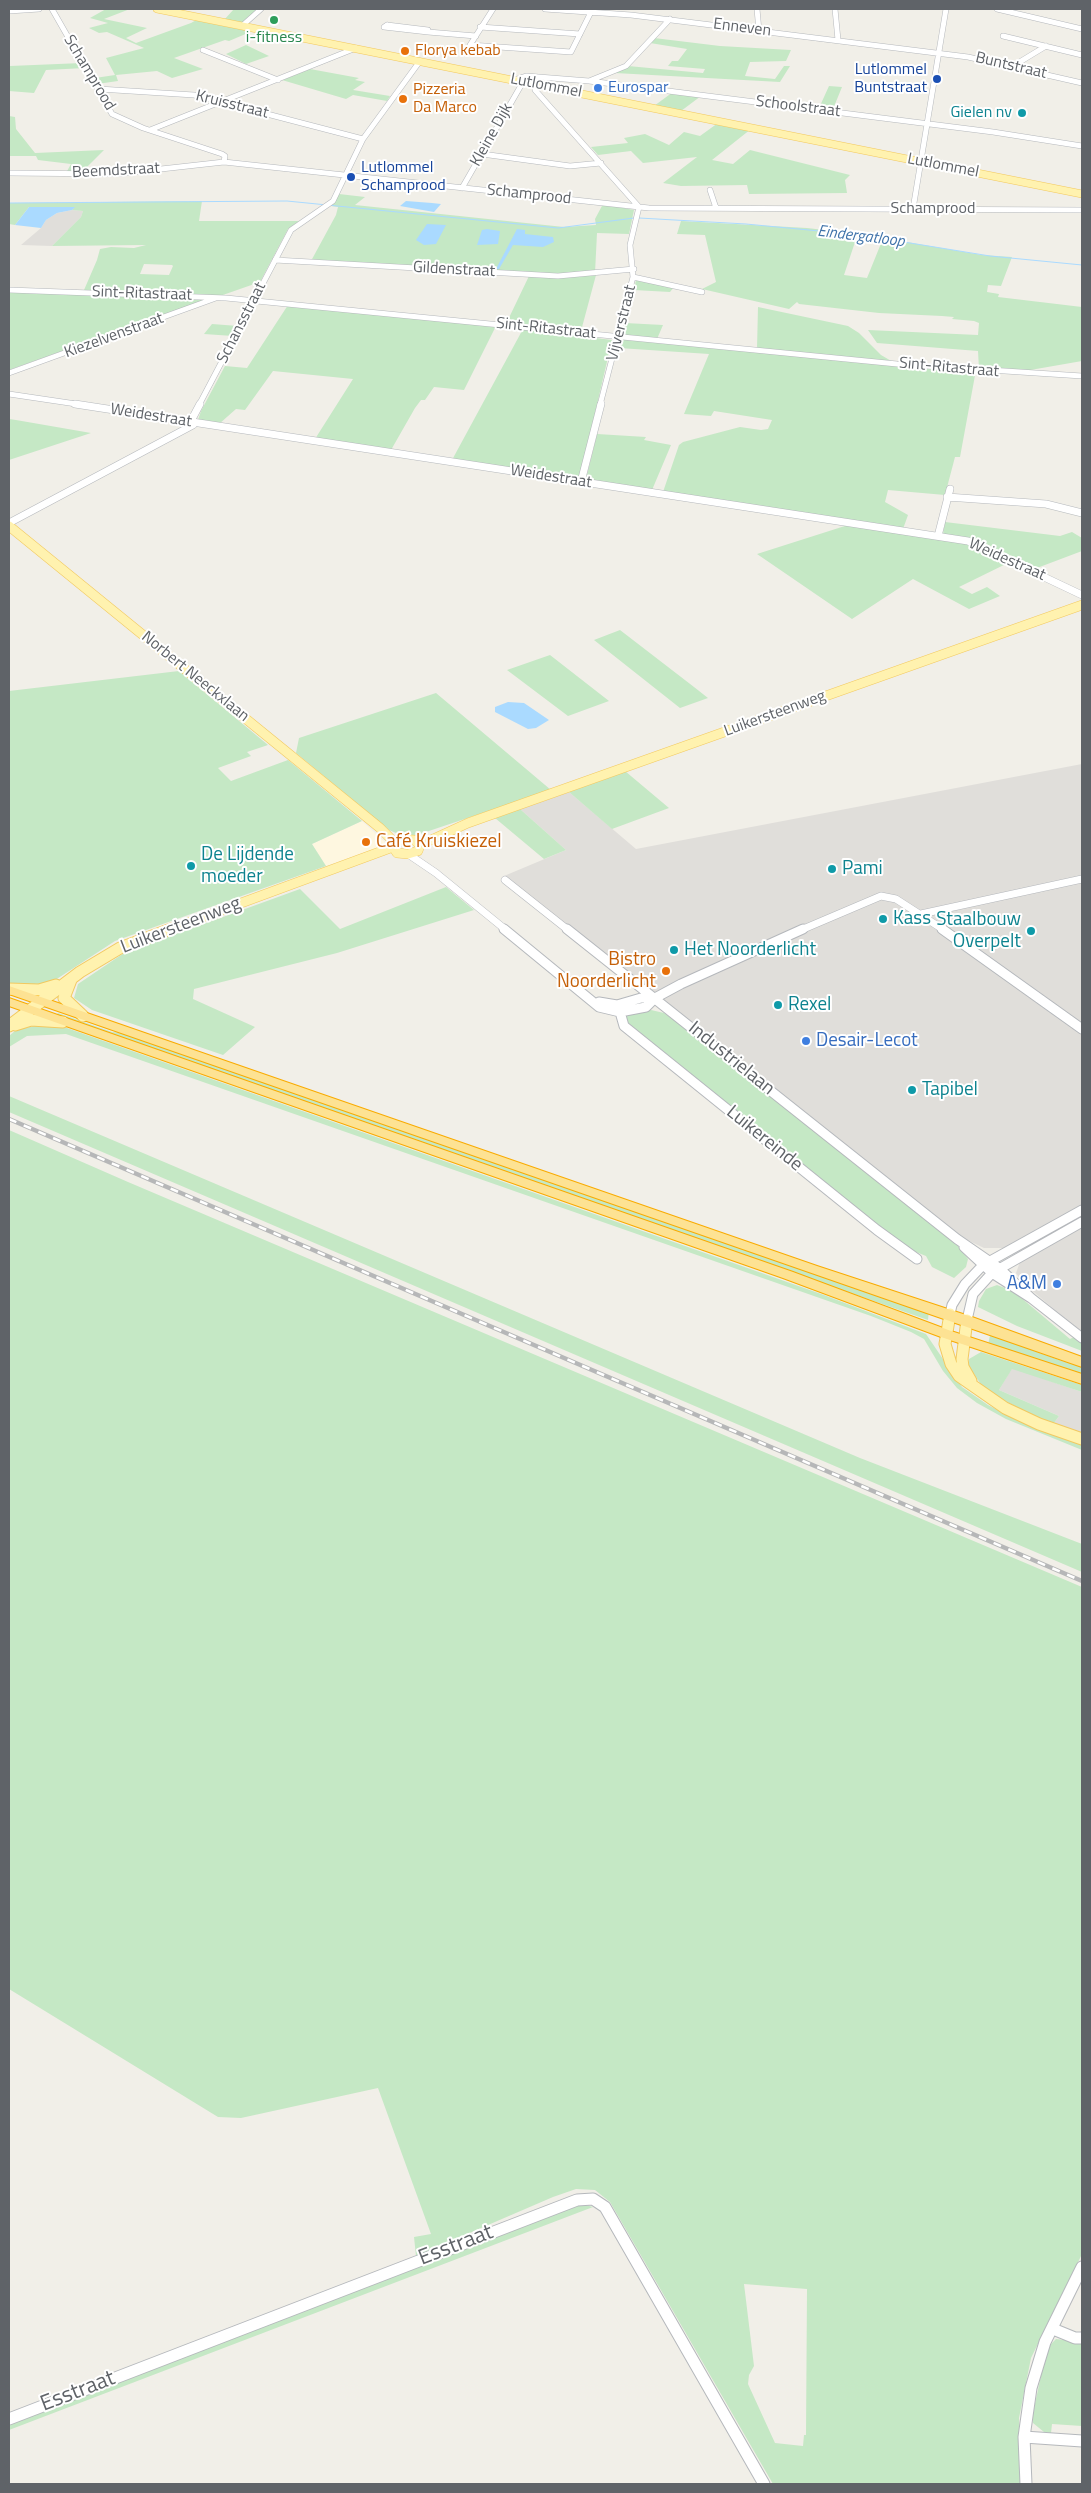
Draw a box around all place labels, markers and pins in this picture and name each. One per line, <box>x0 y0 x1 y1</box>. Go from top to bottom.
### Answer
marker: i-fitness <box>268 14 280 26</box>
place label: i-fitness <box>246 28 302 48</box>
place label: Florya kebab <box>415 41 501 61</box>
marker: Florya kebab <box>399 45 411 57</box>
place label: Lutlommel Buntstraat <box>854 60 927 98</box>
marker: Lutlommel Buntstraat <box>931 73 943 85</box>
place label: Eurospar <box>608 78 668 98</box>
place label: Pizzeria Da Marco <box>413 80 477 118</box>
marker: Eurospar <box>592 82 604 94</box>
marker: Pizzeria Da Marco <box>397 93 409 105</box>
place label: Gielen nv <box>950 103 1012 123</box>
marker: Gielen nv <box>1016 107 1028 119</box>
place label: Lutlommel Schamprood <box>361 158 446 196</box>
marker: Lutlommel Schamprood <box>345 171 357 183</box>
place label: Café Kruiskiezel <box>376 831 502 853</box>
marker: Café Kruiskiezel <box>360 836 372 848</box>
place label: De Lijdende moeder <box>201 844 294 888</box>
place label: Pami <box>842 858 883 880</box>
marker: De Lijdende moeder <box>185 860 197 872</box>
marker: Pami <box>826 863 838 875</box>
place label: Kass <box>893 908 931 930</box>
place label: Staalbouw Overpelt <box>936 909 1021 953</box>
marker: Kass <box>877 913 889 925</box>
marker: Staalbouw Overpelt <box>1025 925 1037 937</box>
place label: Het Noorderlicht <box>684 939 816 961</box>
marker: Het Noorderlicht <box>668 944 680 956</box>
place label: Bistro Noorderlicht <box>557 949 656 993</box>
marker: Bistro Noorderlicht <box>660 965 672 977</box>
place label: Rexel <box>788 994 831 1016</box>
marker: Rexel <box>772 999 784 1011</box>
place label: Desair-Lecot <box>816 1030 918 1052</box>
marker: Desair-Lecot <box>800 1035 812 1047</box>
place label: Tapibel <box>922 1079 978 1101</box>
marker: Tapibel <box>906 1084 918 1096</box>
place label: A&M <box>1007 1273 1047 1295</box>
marker: A&M <box>1051 1278 1063 1290</box>

